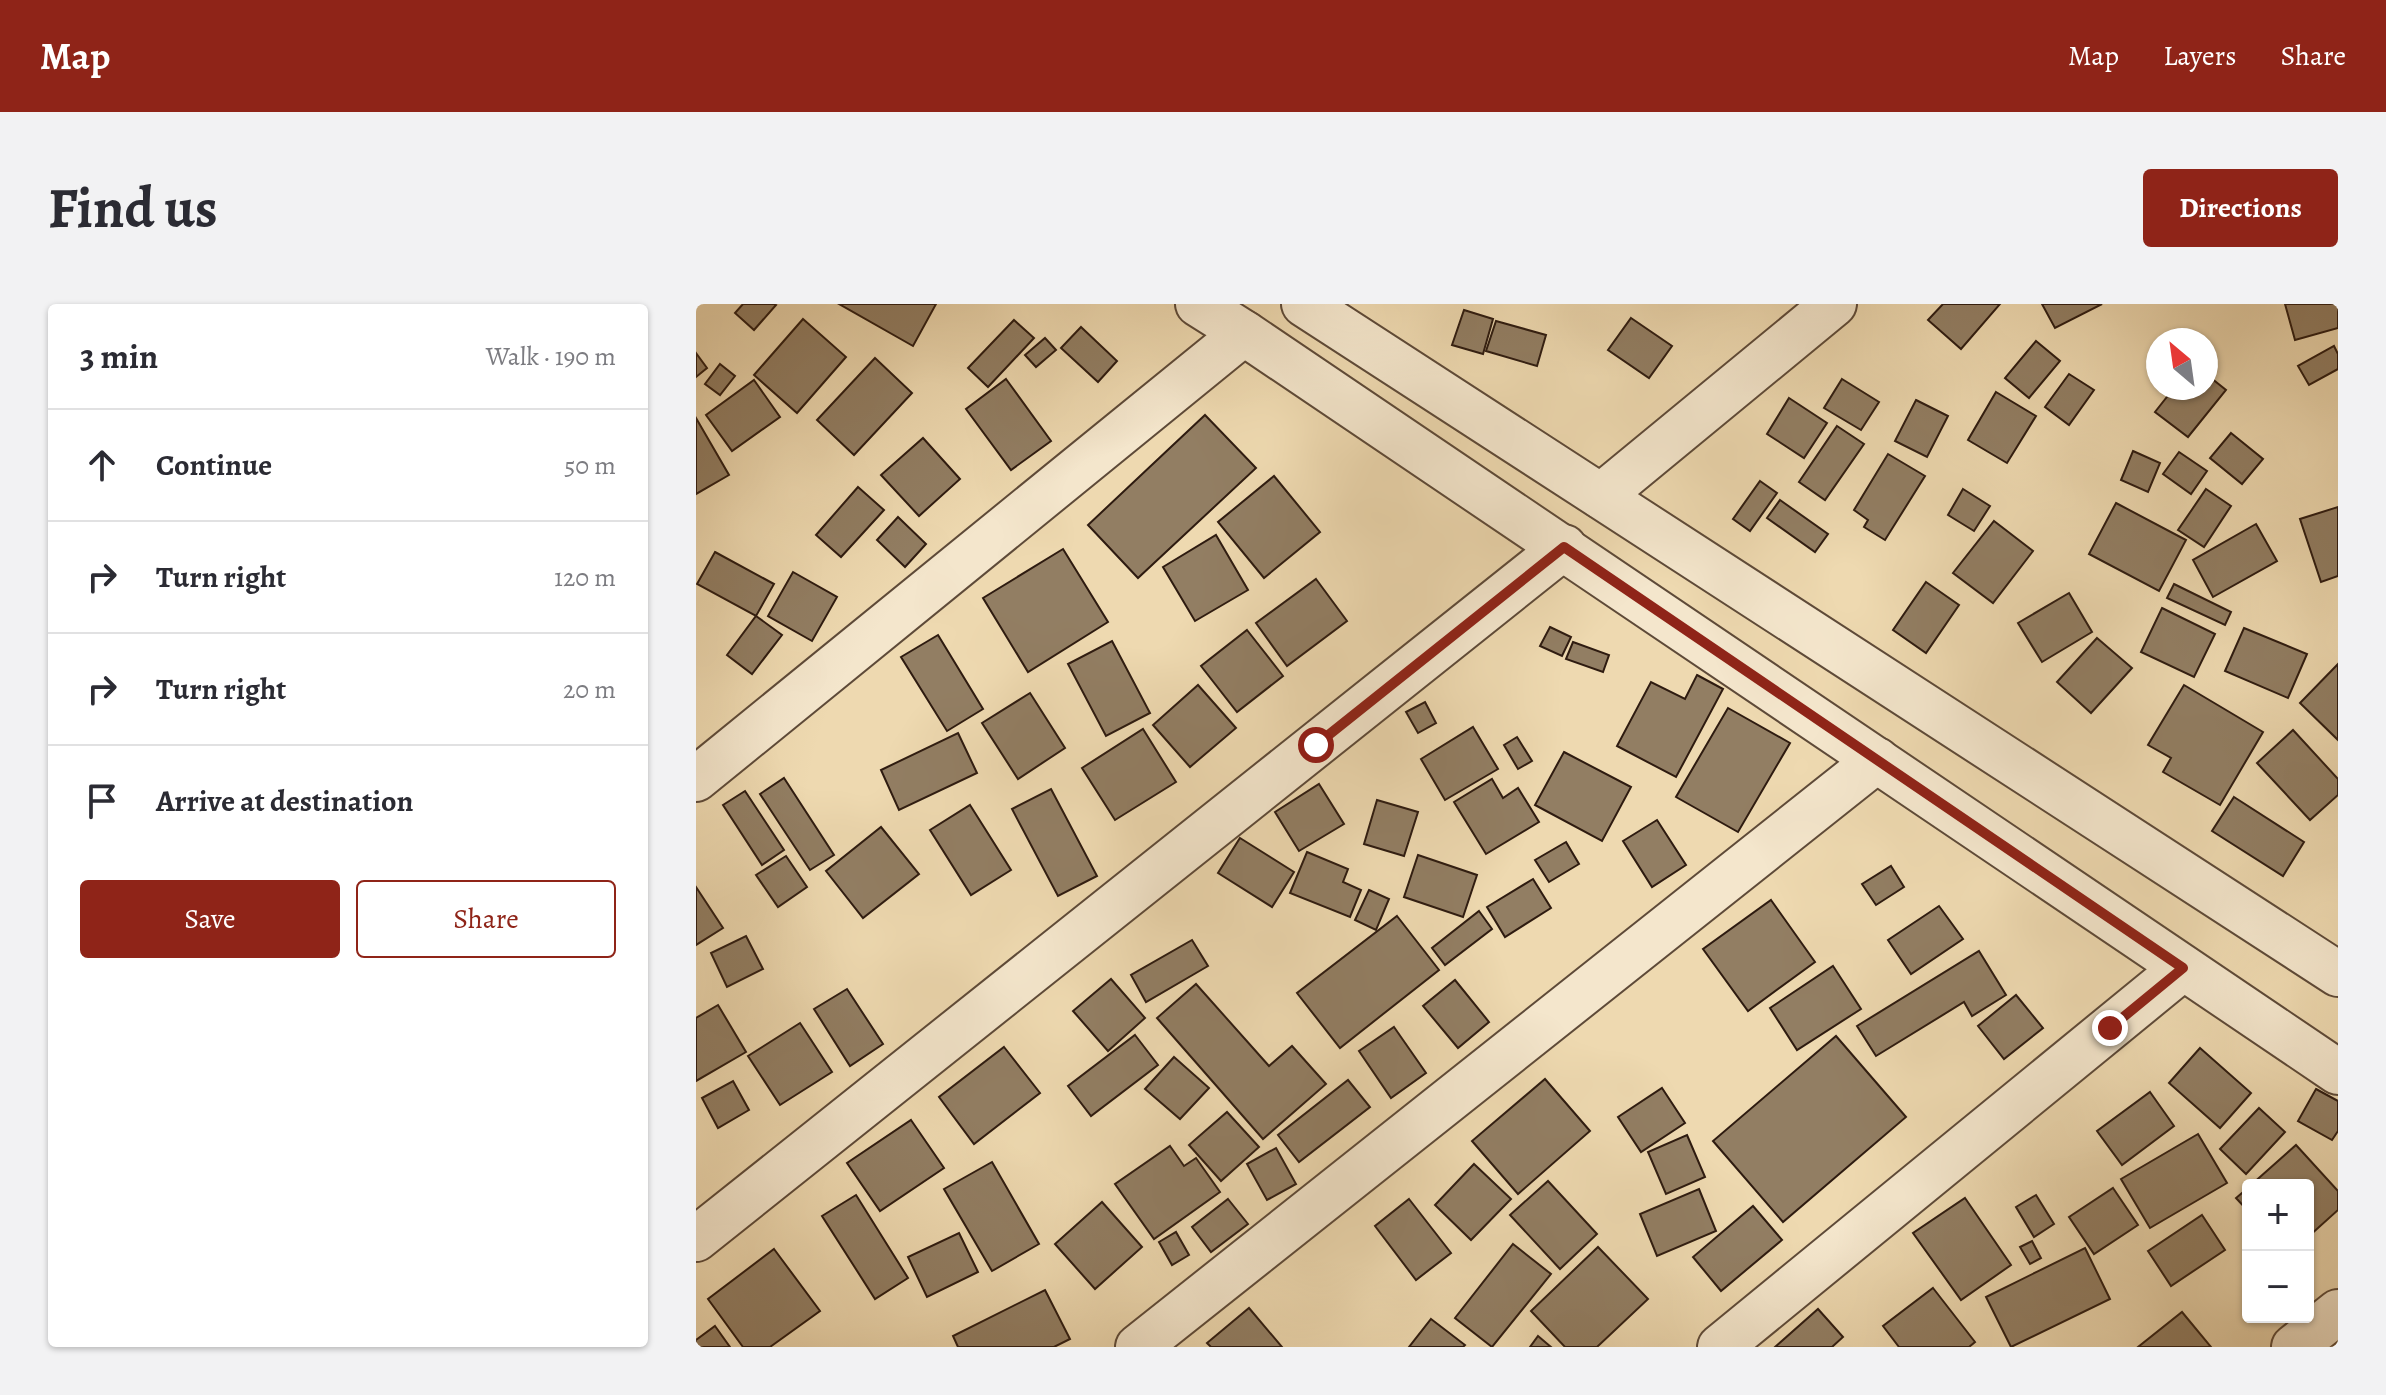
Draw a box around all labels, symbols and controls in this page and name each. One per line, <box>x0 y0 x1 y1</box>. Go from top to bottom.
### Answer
text: Map <box>40 30 110 82</box>
text: Map <box>2068 37 2119 75</box>
text: Layers <box>2163 37 2236 75</box>
text: Share <box>2280 37 2346 75</box>
button: Directions <box>2143 169 2338 247</box>
text: Find us <box>48 170 218 246</box>
north arrow <box>2146 328 2218 400</box>
text: 3 min <box>80 333 158 380</box>
text: Walk · 190 m <box>486 339 616 374</box>
icon: ahead <box>80 443 124 487</box>
text: Continue <box>156 445 272 485</box>
text: 50 m <box>564 448 616 483</box>
icon: right <box>80 555 124 599</box>
text: Turn right <box>156 557 286 597</box>
text: 120 m <box>554 560 616 595</box>
icon: right <box>80 667 124 711</box>
text: Turn right <box>156 669 286 709</box>
text: 20 m <box>563 672 616 707</box>
route start <box>1298 727 1334 763</box>
icon: arrive <box>80 779 124 823</box>
text: Arrive at destination <box>156 781 413 821</box>
button: Save <box>80 880 340 958</box>
button: Share <box>356 880 616 958</box>
route end <box>2092 1010 2128 1046</box>
map controls <box>2242 1179 2314 1323</box>
button: + <box>2242 1179 2314 1251</box>
button: − <box>2242 1251 2314 1323</box>

